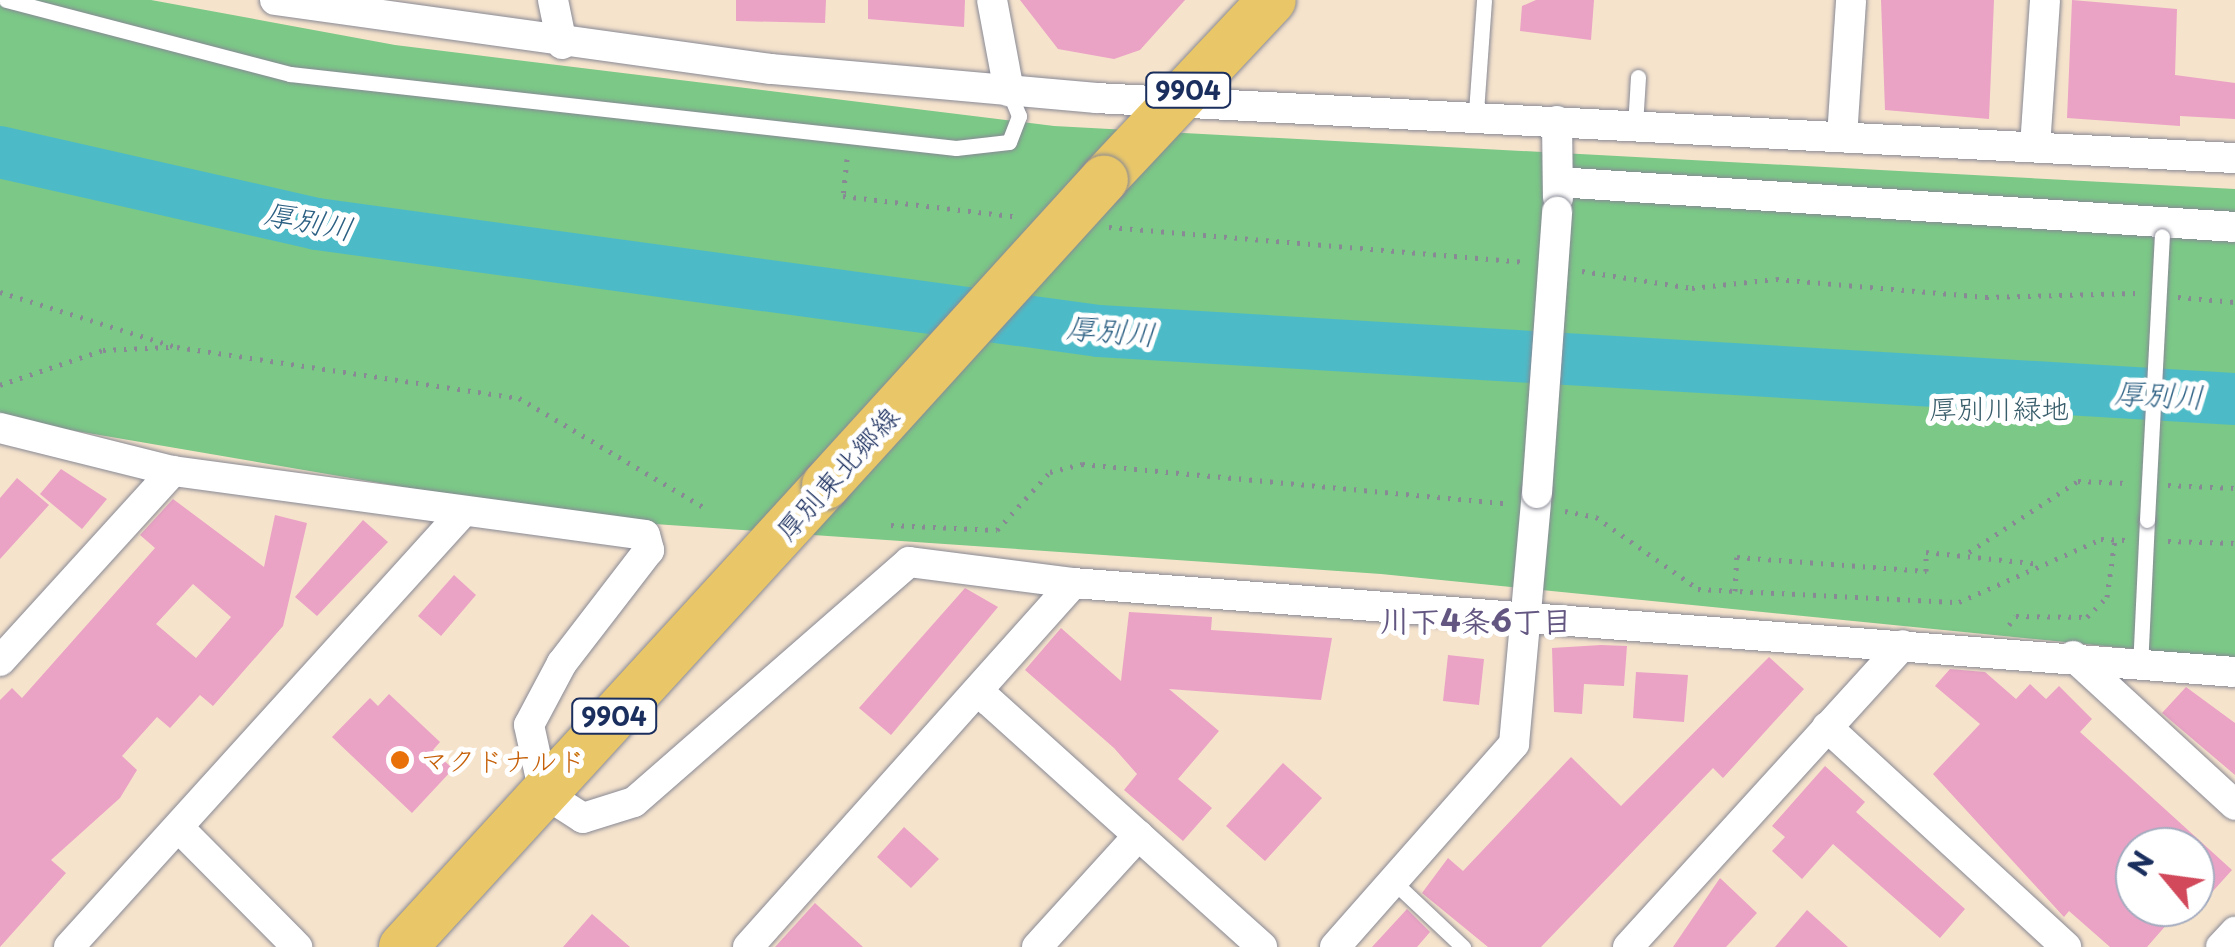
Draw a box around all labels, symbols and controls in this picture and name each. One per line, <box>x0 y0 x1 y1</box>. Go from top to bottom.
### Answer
road number: 9904 <box>1143 70 1233 110</box>
water label: 厚別川 <box>261 194 357 246</box>
water label: 厚別川 <box>1065 308 1157 352</box>
water label: 厚別川 <box>2113 374 2205 414</box>
park label: 厚別川緑地 <box>1929 391 2069 425</box>
street label: 厚別東北郷線 <box>768 399 906 547</box>
district label: 川下4条6丁目 <box>1380 602 1572 638</box>
road number: 9904 <box>569 696 659 736</box>
place label: マクドナルド <box>420 743 588 777</box>
marker: マクドナルド <box>389 749 411 771</box>
north arrow <box>2115 827 2215 927</box>
text: N <box>2116 843 2164 883</box>

